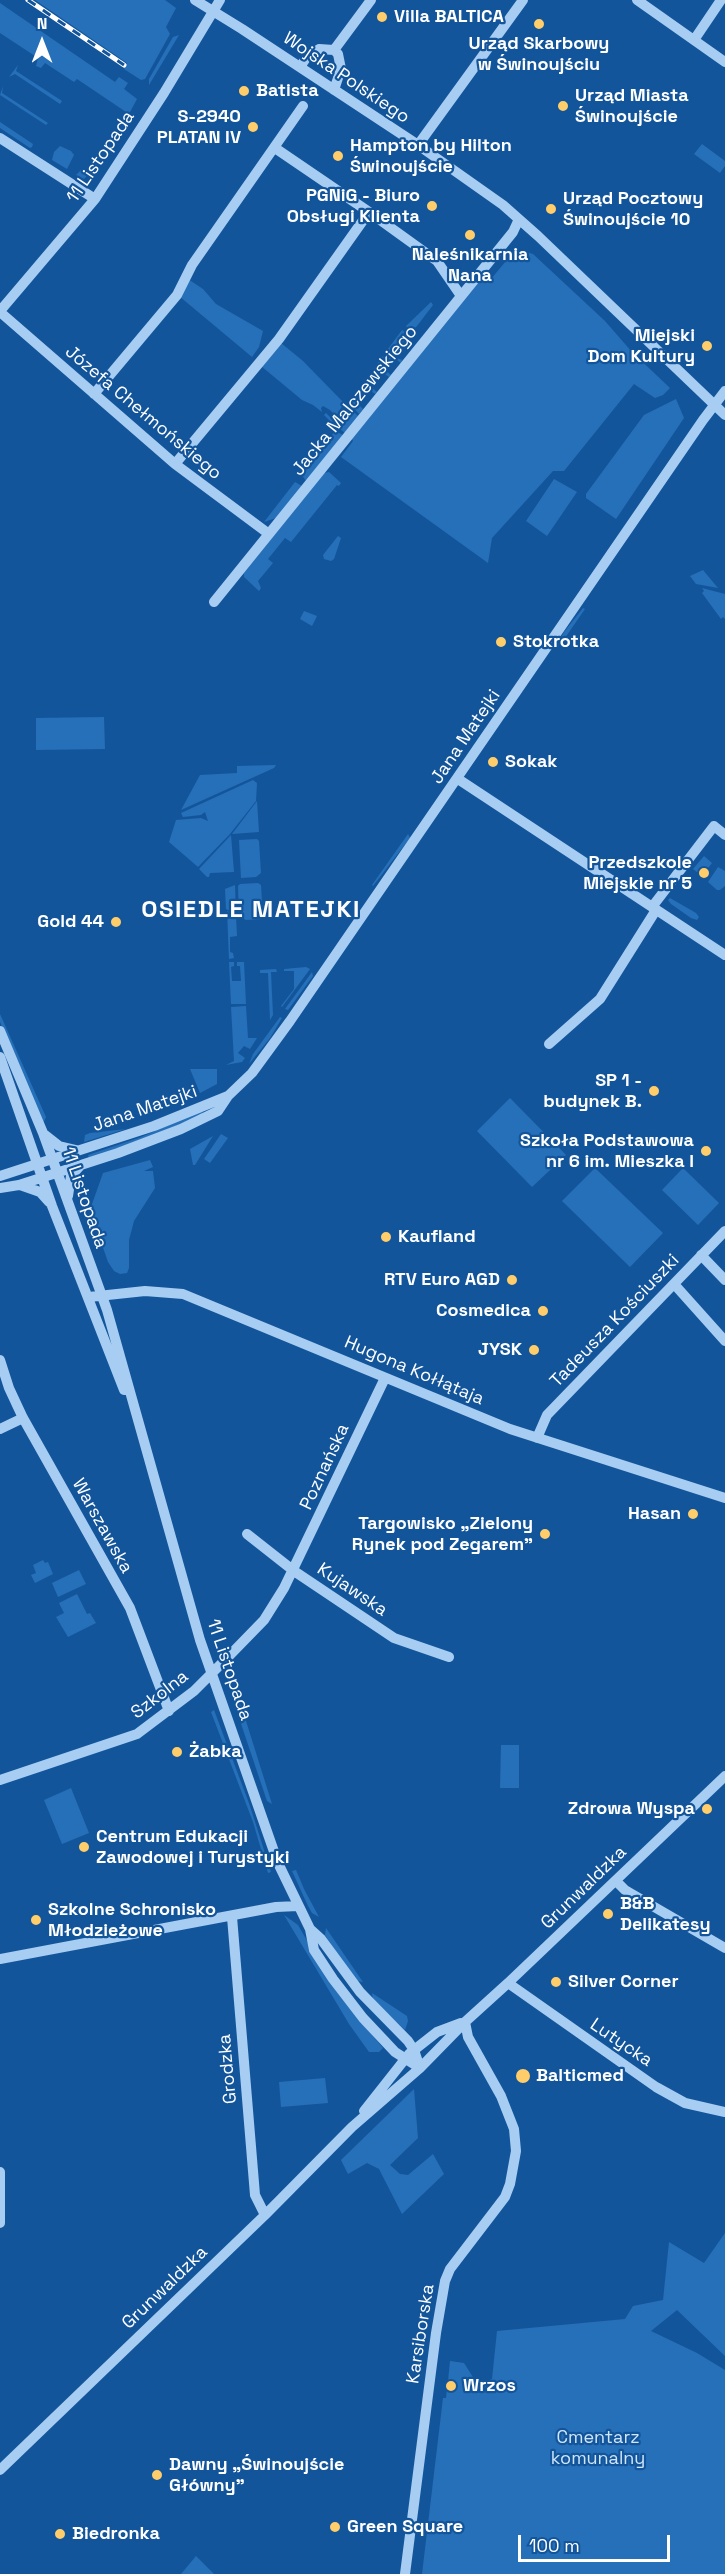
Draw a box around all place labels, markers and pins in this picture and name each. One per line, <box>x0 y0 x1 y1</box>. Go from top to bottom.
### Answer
place label: Villa BALTICA <box>394 6 504 28</box>
marker: Villa BALTICA <box>375 10 389 24</box>
marker: Urząd Skarbowy w Świnoujściu <box>532 17 546 31</box>
place label: Urząd Skarbowy w Świnoujściu <box>469 33 609 76</box>
place label: Batista <box>256 80 319 102</box>
marker: Batista <box>237 84 251 98</box>
place label: Urząd Miasta Świnoujście <box>575 85 689 128</box>
marker: Urząd Miasta Świnoujście <box>556 99 570 113</box>
place label: S-2940 PLATAN IV <box>157 106 241 148</box>
marker: S-2940 PLATAN IV <box>246 120 260 134</box>
place label: Hampton by Hilton Świnoujście <box>350 135 512 178</box>
marker: Hampton by Hilton Świnoujście <box>331 149 345 163</box>
place label: PGNiG - Biuro Obsługi Klienta <box>287 185 420 228</box>
place label: Urząd Pocztowy Świnoujście 10 <box>563 188 703 230</box>
marker: PGNiG - Biuro Obsługi Klienta <box>425 199 439 213</box>
marker: Urząd Pocztowy Świnoujście 10 <box>544 202 558 216</box>
marker: Naleśnikarnia Nana <box>463 228 477 242</box>
place label: Naleśnikarnia Nana <box>412 244 528 286</box>
place label: Miejski Dom Kultury <box>588 325 695 368</box>
marker: Miejski Dom Kultury <box>700 339 714 353</box>
place label: Stokrotka <box>513 631 599 653</box>
marker: Stokrotka <box>494 635 508 649</box>
place label: Sokak <box>505 751 557 773</box>
marker: Sokak <box>486 755 500 769</box>
place label: Przedszkole Miejskie nr 5 <box>583 852 692 894</box>
marker: Przedszkole Miejskie nr 5 <box>697 866 711 880</box>
place label: Gold 44 <box>37 911 104 933</box>
marker: Gold 44 <box>109 915 123 929</box>
place label: SP 1 - budynek B. <box>543 1070 642 1112</box>
marker: SP 1 - budynek B. <box>647 1084 661 1098</box>
place label: Szkoła Podstawowa nr 6 im. Mieszka I <box>520 1130 694 1172</box>
marker: Szkoła Podstawowa nr 6 im. Mieszka I <box>699 1144 713 1158</box>
place label: Kaufland <box>398 1226 476 1248</box>
marker: Kaufland <box>379 1230 393 1244</box>
place label: RTV Euro AGD <box>384 1269 500 1291</box>
marker: RTV Euro AGD <box>505 1273 519 1287</box>
place label: Cosmedica <box>436 1300 531 1322</box>
marker: Cosmedica <box>536 1304 550 1318</box>
place label: JYSK <box>478 1339 522 1361</box>
marker: JYSK <box>527 1343 541 1357</box>
place label: Hasan <box>628 1503 681 1525</box>
marker: Hasan <box>686 1507 700 1521</box>
place label: Targowisko „Zielony Rynek pod Zegarem” <box>352 1513 533 1556</box>
marker: Targowisko „Zielony Rynek pod Zegarem” <box>538 1527 552 1541</box>
place label: Żabka <box>189 1741 242 1763</box>
marker: Żabka <box>170 1745 184 1759</box>
place label: Zdrowa Wyspa <box>568 1798 695 1820</box>
marker: Zdrowa Wyspa <box>700 1802 714 1816</box>
place label: Centrum Edukacji Zawodowej i Turystyki <box>96 1826 290 1868</box>
marker: Centrum Edukacji Zawodowej i Turystyki <box>77 1840 91 1854</box>
place label: B&B Delikatesy <box>620 1893 710 1936</box>
place label: Szkolne Schronisko Młodzieżowe <box>48 1899 216 1942</box>
marker: B&B Delikatesy <box>601 1907 615 1921</box>
marker: Szkolne Schronisko Młodzieżowe <box>29 1913 43 1927</box>
place label: Silver Corner <box>568 1971 679 1993</box>
marker: Silver Corner <box>549 1975 563 1989</box>
place label: Balticmed <box>536 2065 624 2087</box>
marker: Balticmed <box>514 2067 532 2085</box>
place label: Wrzos <box>463 2375 516 2397</box>
marker: Wrzos <box>444 2379 458 2393</box>
place label: Dawny „Świnoujście Główny” <box>169 2454 344 2496</box>
marker: Dawny „Świnoujście Główny” <box>150 2468 164 2482</box>
place label: Green Square <box>347 2516 463 2538</box>
marker: Green Square <box>328 2520 342 2534</box>
place label: Biedronka <box>72 2523 160 2545</box>
marker: Biedronka <box>53 2527 67 2541</box>

